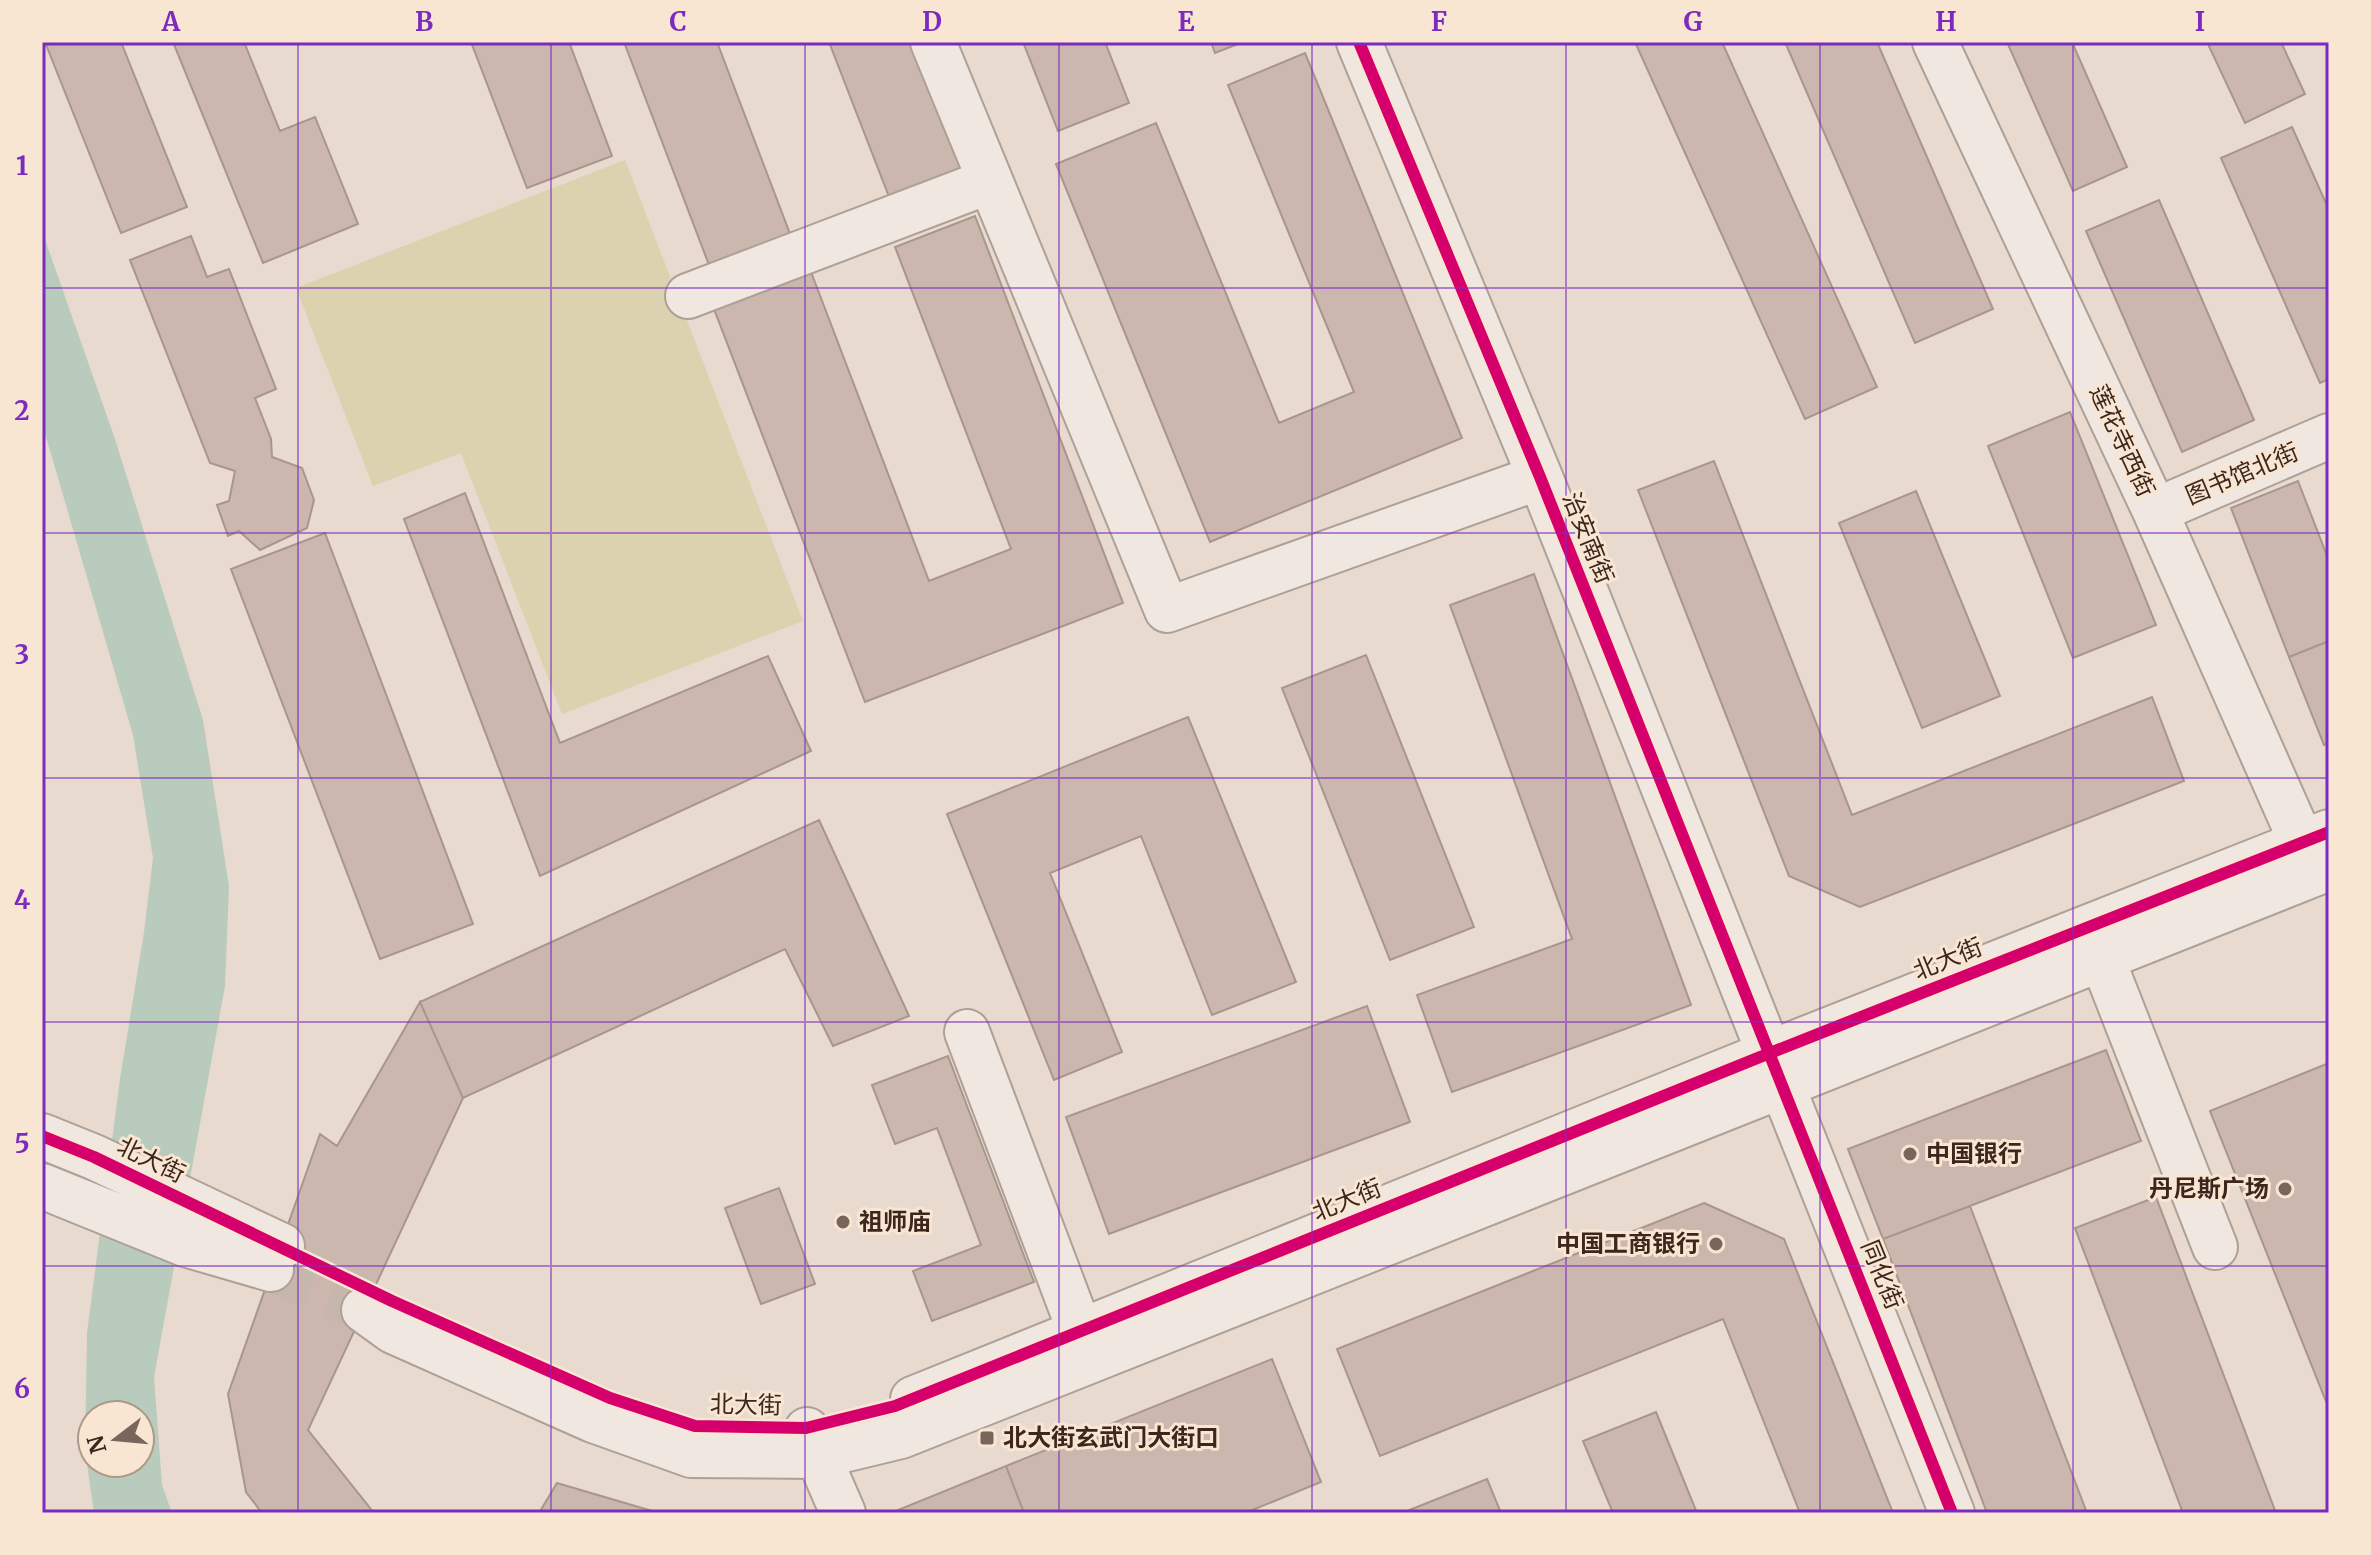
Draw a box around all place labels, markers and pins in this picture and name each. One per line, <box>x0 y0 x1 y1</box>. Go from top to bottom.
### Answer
place label: 中国银行 <box>1926 1138 2022 1169</box>
marker: 中国银行 <box>1901 1145 1919 1163</box>
place label: 丹尼斯广场 <box>2149 1173 2269 1204</box>
marker: 丹尼斯广场 <box>2276 1180 2294 1198</box>
place label: 祖师庙 <box>859 1206 931 1237</box>
marker: 祖师庙 <box>834 1213 852 1231</box>
place label: 中国工商银行 <box>1556 1228 1700 1259</box>
marker: 中国工商银行 <box>1707 1235 1725 1253</box>
place label: 北大街玄武门大街口 <box>1003 1422 1219 1453</box>
marker: 北大街玄武门大街口 <box>978 1429 996 1447</box>

